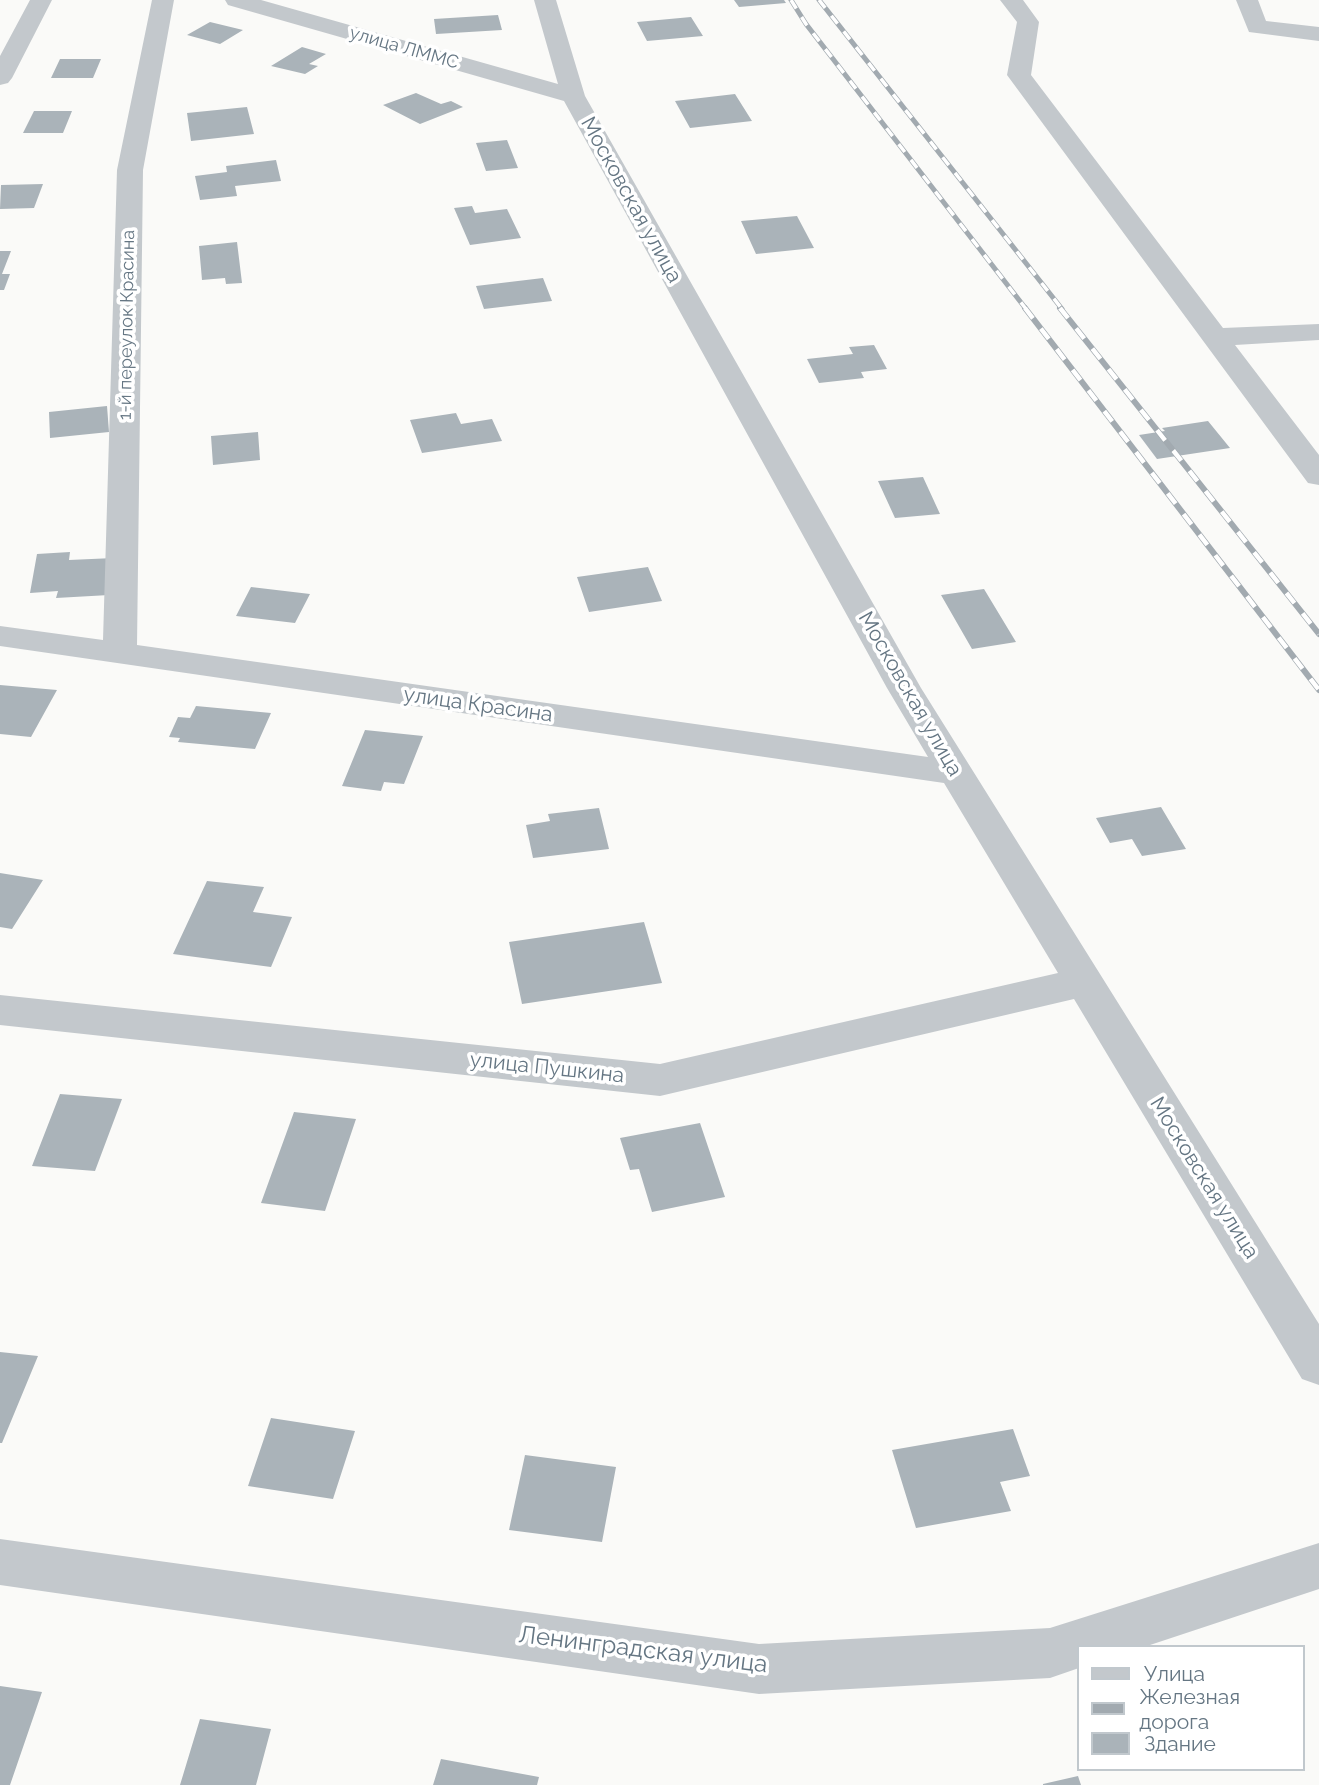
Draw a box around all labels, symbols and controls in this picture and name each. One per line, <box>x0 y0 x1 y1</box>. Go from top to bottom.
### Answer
street label: улица ЛММС <box>347 22 461 74</box>
street label: Московская улица <box>575 113 687 287</box>
street label: 1-й переулок Красина <box>115 230 139 420</box>
street label: Московская улица <box>853 607 967 781</box>
street label: улица Красина <box>402 682 554 728</box>
street label: улица Пушкина <box>469 1047 625 1089</box>
street label: Московская улица <box>1144 1093 1264 1263</box>
street label: Ленинградская улица <box>517 1620 769 1680</box>
legend <box>1078 1645 1305 1771</box>
text: Улица <box>1144 1661 1205 1686</box>
text: Железная дорога <box>1139 1684 1240 1734</box>
text: Здание <box>1144 1731 1216 1756</box>

